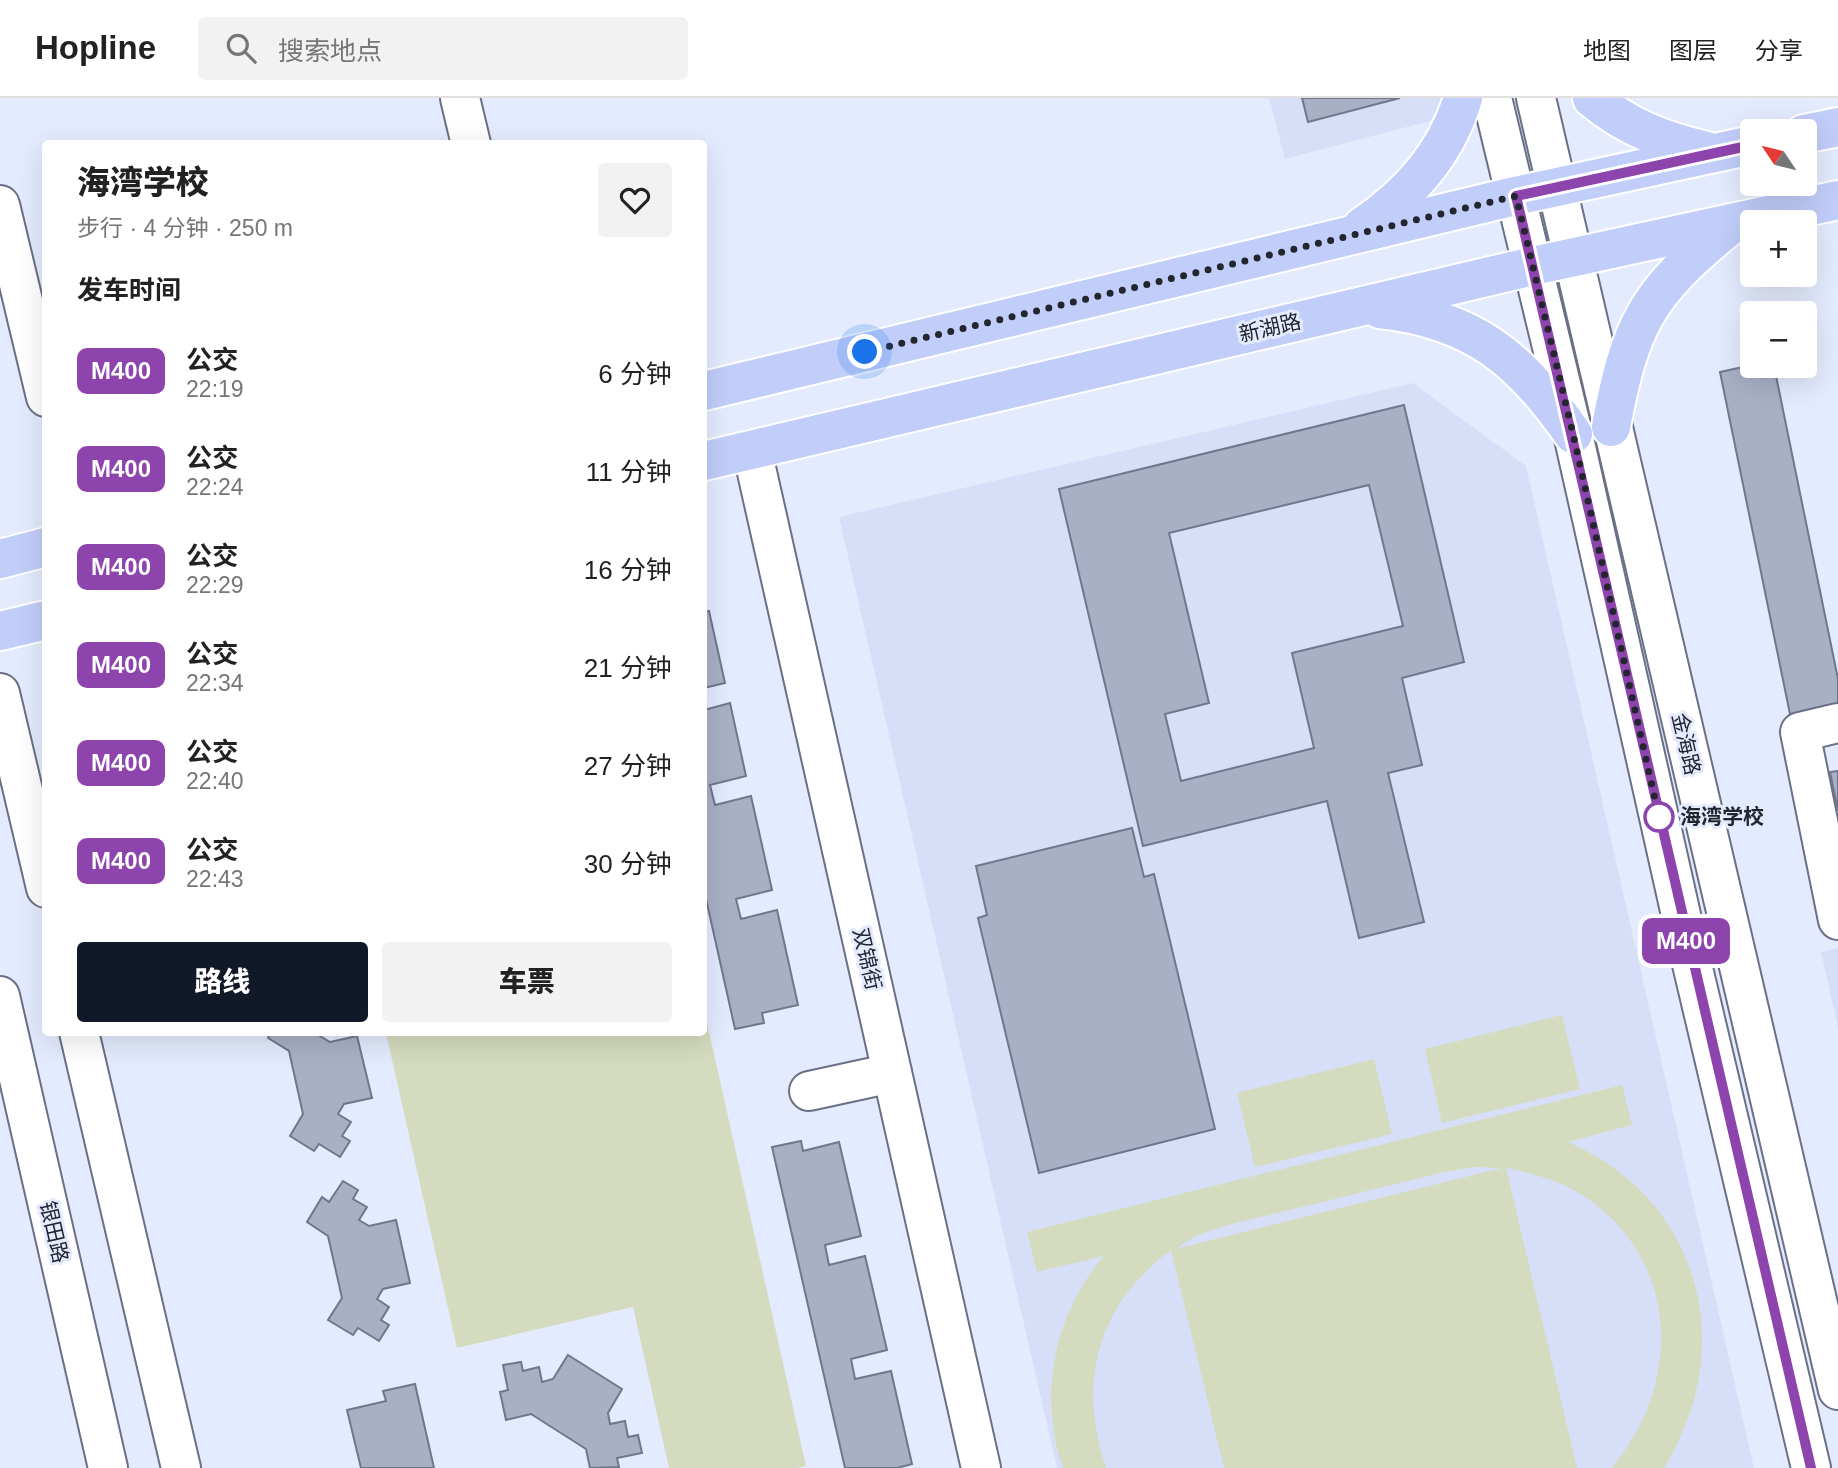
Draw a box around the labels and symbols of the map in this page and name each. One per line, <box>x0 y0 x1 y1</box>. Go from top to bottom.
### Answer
north arrow <box>1740 119 1816 196</box>
street label: 新湖路 <box>1237 309 1303 346</box>
your location <box>847 334 882 369</box>
street label: 金海路 <box>1668 711 1705 777</box>
marker: 海湾学校 <box>1644 802 1674 832</box>
place label: 海湾学校 <box>1680 805 1764 828</box>
line badge: M400 <box>1637 918 1735 964</box>
street label: 双锦街 <box>849 926 886 992</box>
street label: 银田路 <box>36 1199 73 1265</box>

